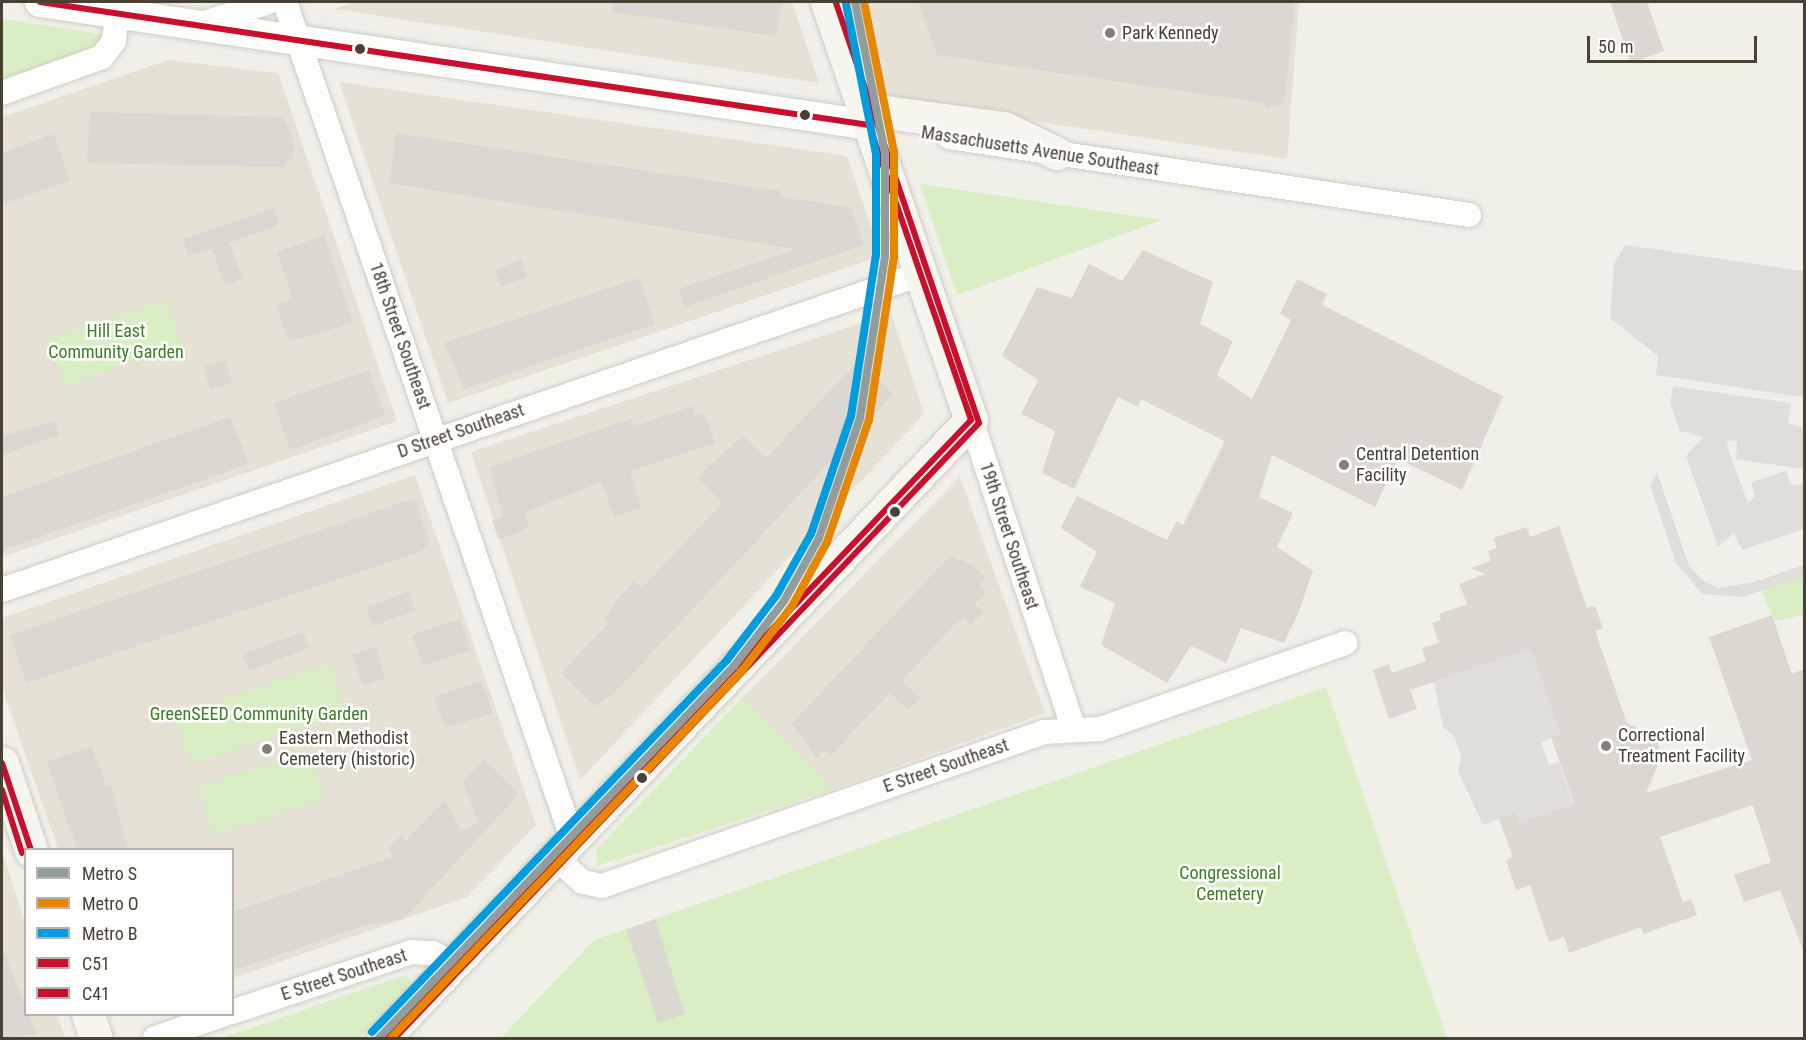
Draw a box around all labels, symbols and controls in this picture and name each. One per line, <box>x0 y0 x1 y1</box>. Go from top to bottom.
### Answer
place label: Park Kennedy <box>1122 22 1219 44</box>
scale bar <box>1590 24 1760 62</box>
marker: Park Kennedy <box>1103 26 1117 40</box>
text: 50 m <box>1598 36 1633 57</box>
unlabelled marker <box>354 43 366 55</box>
unlabelled marker <box>799 109 811 121</box>
street label: Massachusetts Avenue Southeast <box>920 122 1160 180</box>
street label: 18th Street Southeast <box>365 260 435 412</box>
park label: Hill East Community Garden <box>48 321 184 364</box>
street label: D Street Southeast <box>395 399 527 463</box>
place label: Central Detention Facility <box>1356 444 1479 486</box>
marker: Central Detention Facility <box>1337 458 1351 472</box>
street label: 19th Street Southeast <box>975 459 1043 613</box>
unlabelled marker <box>889 506 901 518</box>
park label: GreenSEED Community Garden <box>150 703 368 725</box>
place label: Correctional Treatment Facility <box>1618 725 1745 768</box>
place label: Eastern Methodist Cemetery (historic) <box>279 728 415 771</box>
street label: E Street Southeast <box>881 734 1011 798</box>
marker: Correctional Treatment Facility <box>1599 739 1613 753</box>
marker: Eastern Methodist Cemetery (historic) <box>260 742 274 756</box>
unlabelled marker <box>636 772 648 784</box>
legend <box>24 848 234 1016</box>
text: Metro S <box>82 863 137 884</box>
park label: Congressional Cemetery <box>1179 863 1281 906</box>
text: Metro O <box>82 893 139 914</box>
text: Metro B <box>82 923 138 944</box>
street label: E Street Southeast <box>278 944 410 1006</box>
text: C51 <box>82 953 110 974</box>
text: C41 <box>82 983 110 1004</box>

